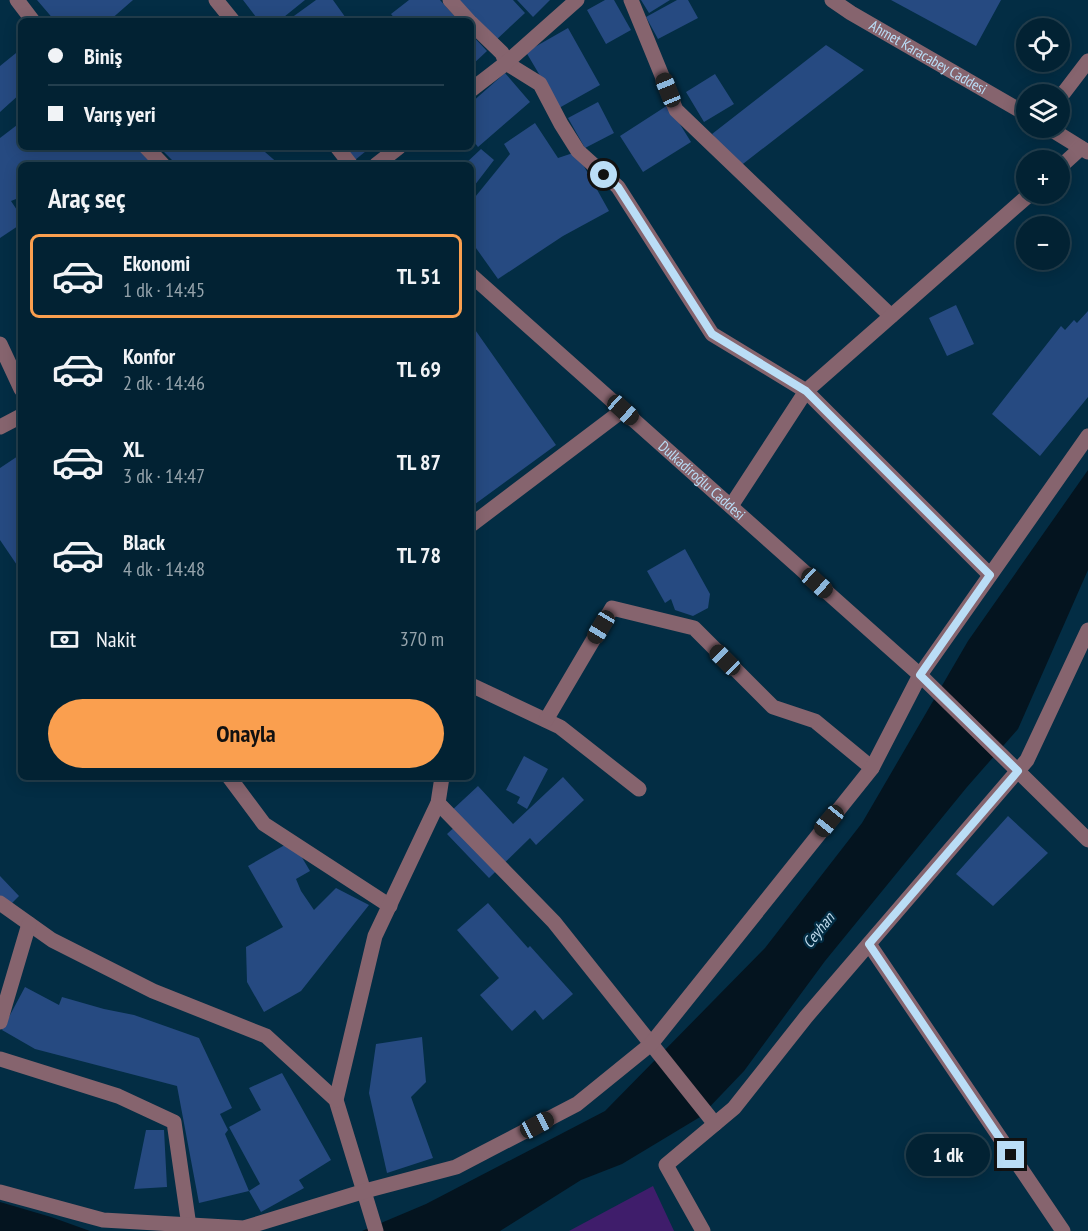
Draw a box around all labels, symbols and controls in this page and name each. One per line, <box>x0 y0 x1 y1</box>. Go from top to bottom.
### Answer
street label: Ahmet Karacabey Caddesi <box>866 16 991 98</box>
map controls <box>1016 18 1070 270</box>
button: locate <box>1016 18 1070 72</box>
text: Biniş <box>84 42 122 70</box>
car <box>653 70 683 110</box>
button: layers <box>1016 84 1070 138</box>
text: Varış yeri <box>84 100 156 128</box>
button: + <box>1016 150 1070 204</box>
route start <box>590 161 617 188</box>
text: Araç seç <box>48 181 126 215</box>
button: − <box>1016 216 1070 270</box>
icon: car <box>51 249 105 303</box>
text: Ekonomi <box>123 249 190 277</box>
text: TL 51 <box>397 262 441 290</box>
text: 1 dk · 14:45 <box>123 277 205 303</box>
icon: car <box>51 342 105 396</box>
text: Konfor <box>123 342 175 370</box>
text: TL 69 <box>397 355 441 383</box>
text: 2 dk · 14:46 <box>123 370 205 396</box>
car <box>604 391 642 429</box>
icon: car <box>51 435 105 489</box>
text: XL <box>123 435 144 463</box>
street label: Dulkadiroğlu Caddesi <box>655 436 749 524</box>
text: TL 87 <box>397 448 441 476</box>
text: 3 dk · 14:47 <box>123 463 205 489</box>
icon: car <box>51 528 105 582</box>
text: Black <box>123 528 165 556</box>
text: TL 78 <box>397 541 441 569</box>
text: 4 dk · 14:48 <box>123 556 205 582</box>
car <box>798 564 836 602</box>
car <box>584 607 618 647</box>
icon: cash <box>48 623 81 656</box>
text: Nakit <box>96 625 136 653</box>
text: 370 m <box>400 626 444 652</box>
car <box>706 641 744 679</box>
button: Onayla <box>48 699 444 768</box>
car <box>811 801 847 841</box>
water label: Ceyhan <box>798 908 839 952</box>
car <box>517 1109 557 1141</box>
callout: 1 dk <box>906 1134 990 1176</box>
route end <box>997 1141 1024 1168</box>
text: 1 dk <box>933 1142 963 1168</box>

